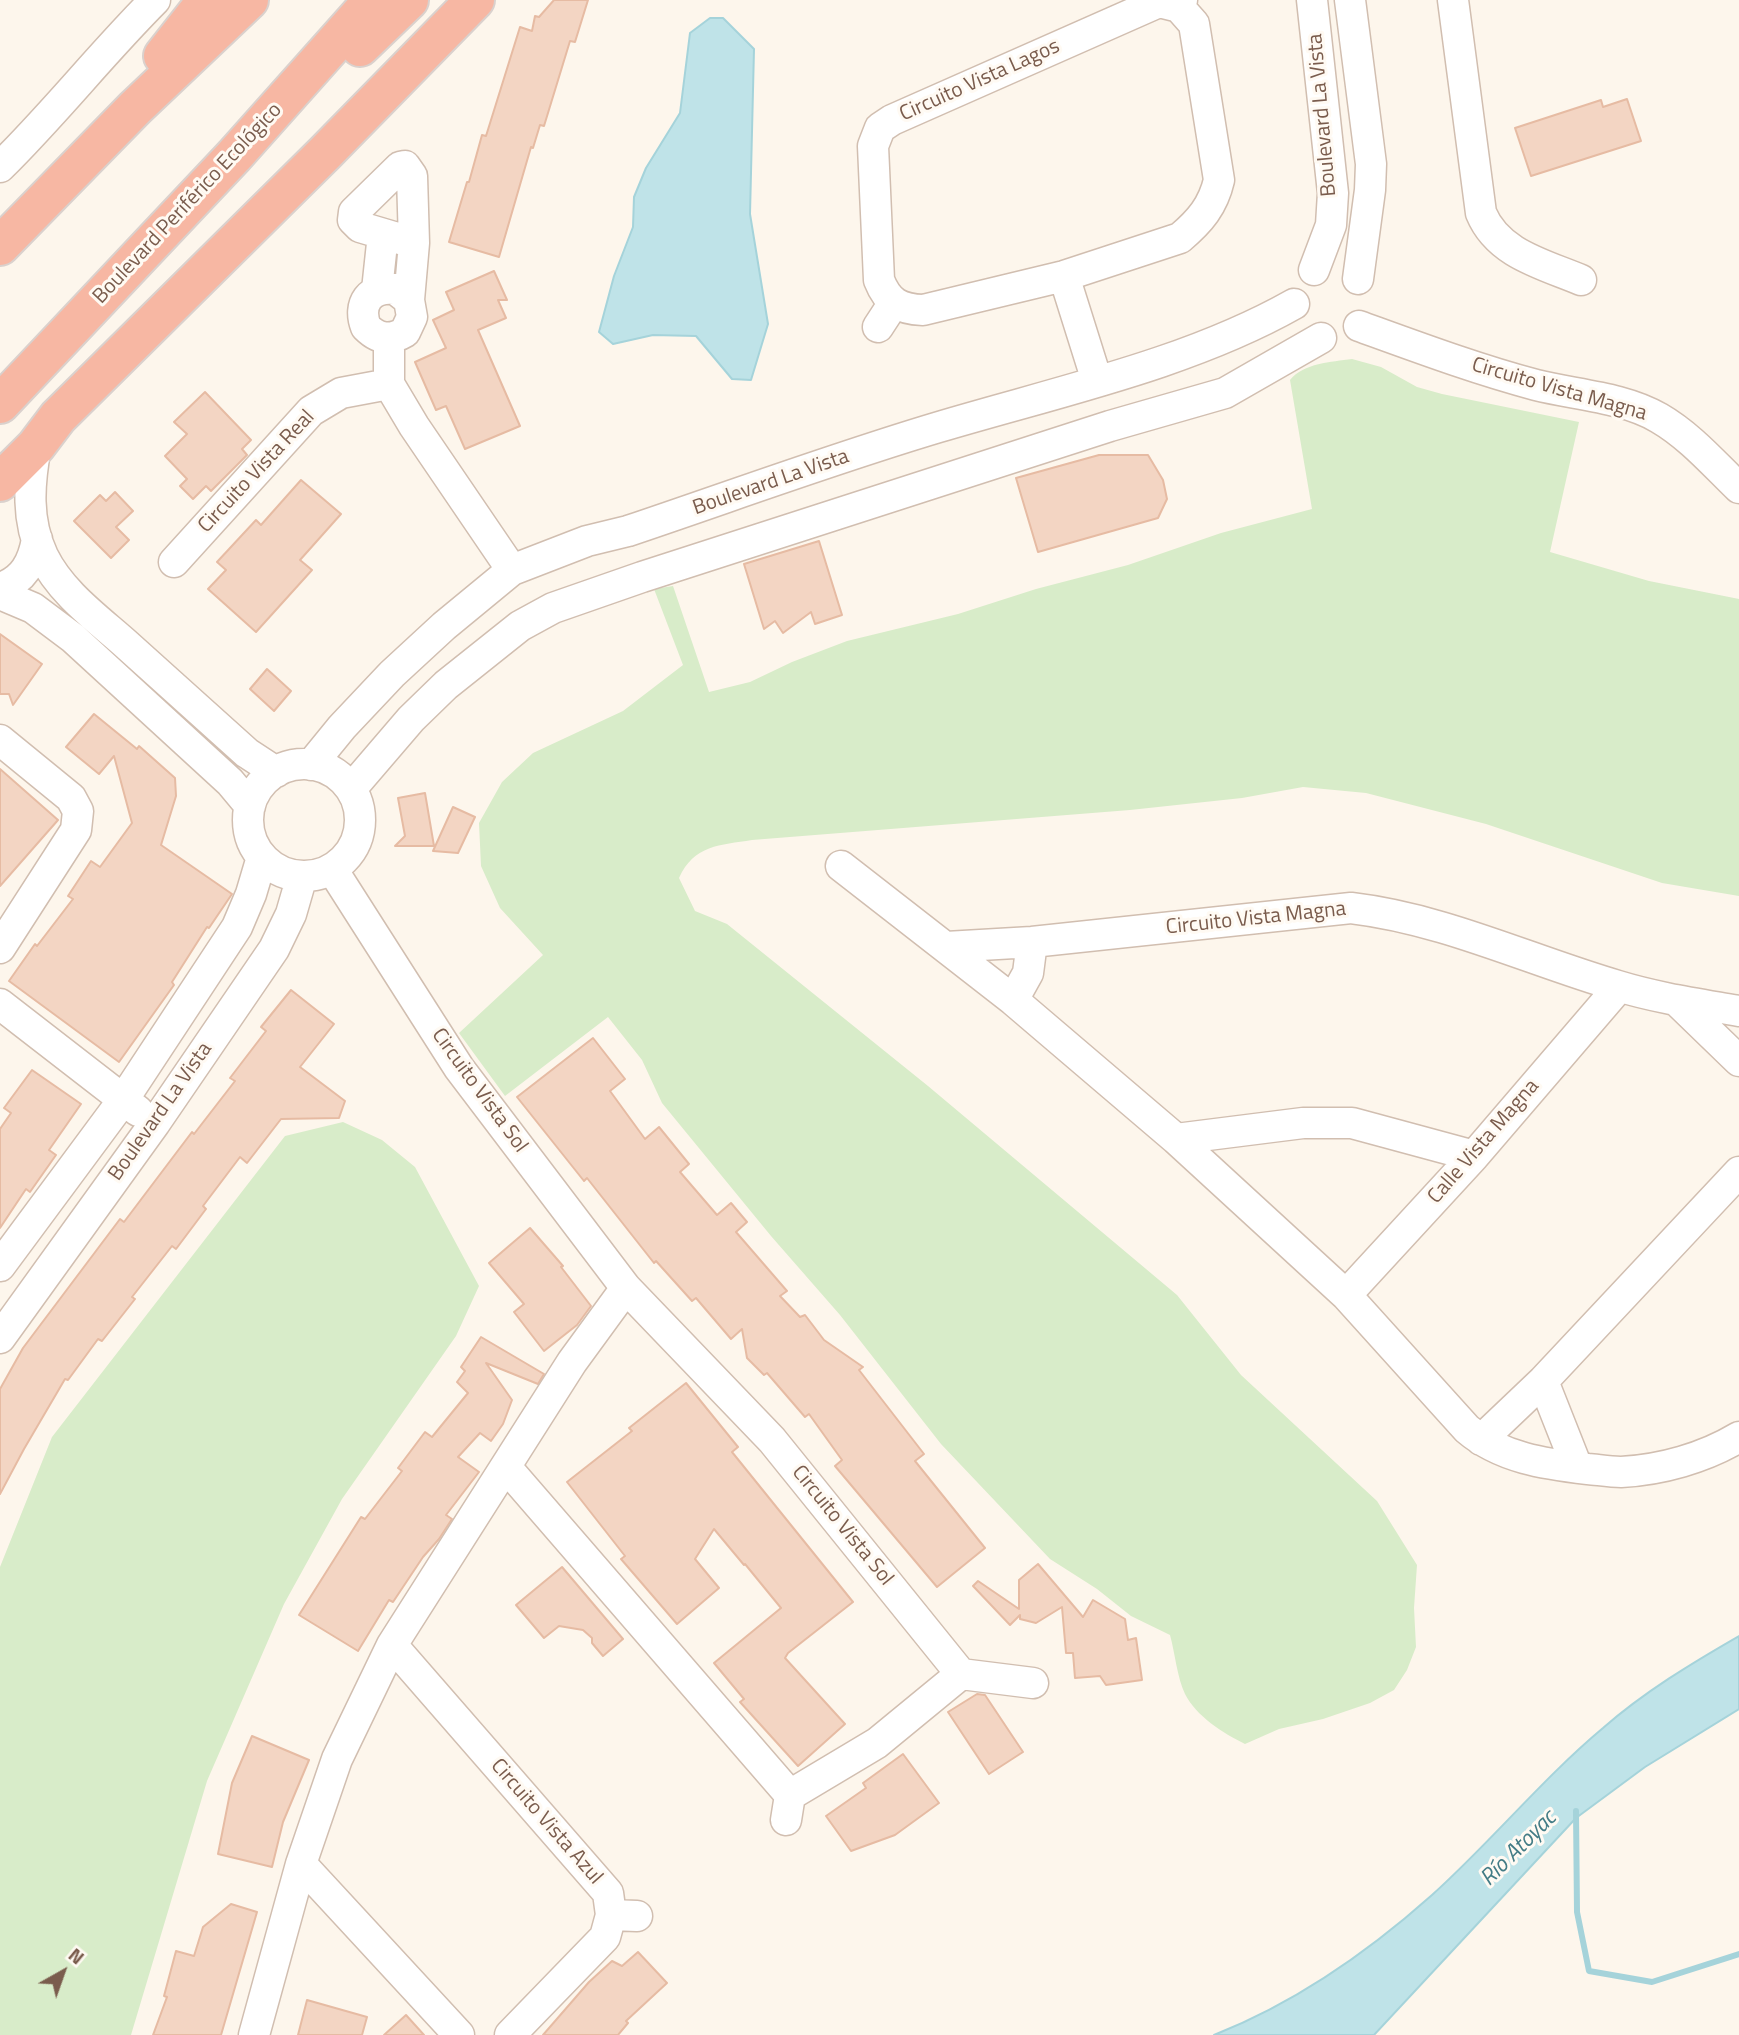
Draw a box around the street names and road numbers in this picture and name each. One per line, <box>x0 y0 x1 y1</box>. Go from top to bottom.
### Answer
street label: Boulevard La Vista <box>1303 33 1343 197</box>
street label: Circuito Vista Lagos <box>896 34 1064 128</box>
street label: Boulevard Periférico Ecológico <box>88 98 288 310</box>
street label: Circuito Vista Magna <box>1469 353 1649 427</box>
street label: Circuito Vista Real <box>194 405 320 539</box>
street label: Boulevard La Vista <box>690 445 852 521</box>
street label: Circuito Vista Magna <box>1165 897 1347 941</box>
street label: Circuito Vista Sol <box>425 1024 533 1158</box>
street label: Boulevard La Vista <box>104 1038 218 1186</box>
street label: Calle Vista Magna <box>1423 1075 1545 1209</box>
street label: Circuito Vista Sol <box>786 1461 898 1591</box>
street label: Circuito Vista Azul <box>485 1754 607 1890</box>

